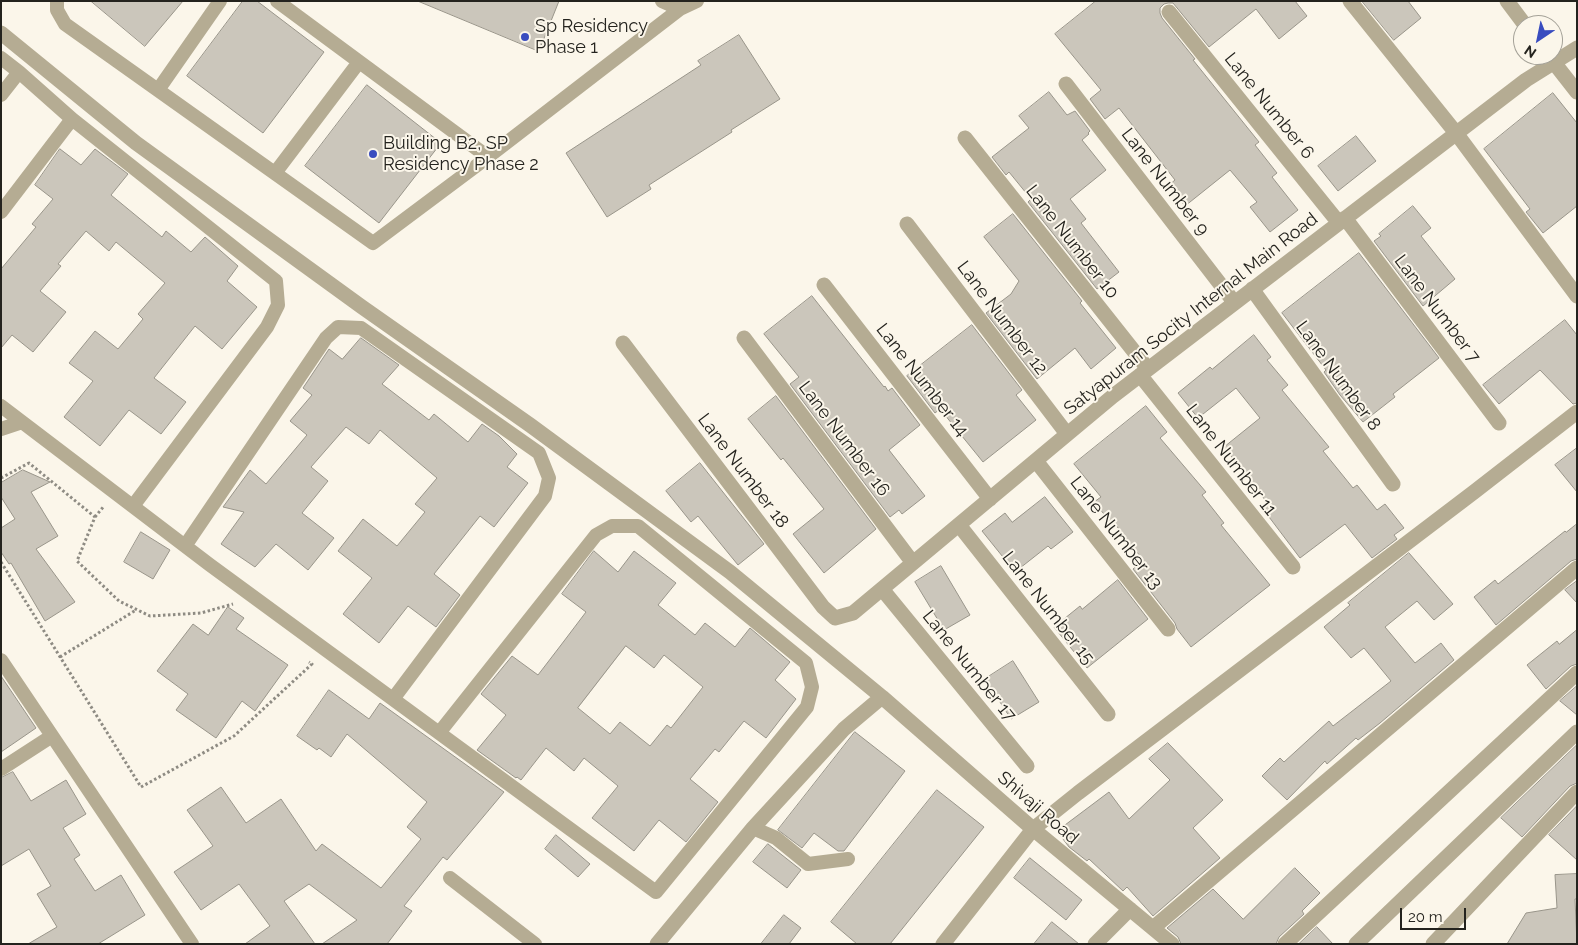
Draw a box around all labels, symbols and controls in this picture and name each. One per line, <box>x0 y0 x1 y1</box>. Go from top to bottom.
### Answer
north arrow <box>1513 15 1563 65</box>
place label: Sp Residency Phase 1 <box>535 16 648 58</box>
marker: Sp Residency Phase 1 <box>519 31 531 43</box>
text: N <box>1521 42 1539 61</box>
street label: Lane Number 6 <box>1220 48 1318 164</box>
street label: Lane Number 9 <box>1116 124 1214 240</box>
place label: Building B2, SP Residency Phase 2 <box>383 133 539 176</box>
marker: Building B2, SP Residency Phase 2 <box>367 148 379 160</box>
street label: Lane Number 10 <box>1021 181 1123 303</box>
street label: Satyapuram Socity Internal Main Road <box>1060 208 1322 420</box>
street label: Lane Number 7 <box>1389 251 1485 367</box>
street label: Lane Number 12 <box>952 257 1052 379</box>
street label: Lane Number 8 <box>1291 317 1385 435</box>
street label: Lane Number 14 <box>871 319 973 441</box>
street label: Lane Number 16 <box>794 377 894 501</box>
street label: Lane Number 11 <box>1181 400 1281 520</box>
street label: Lane Number 18 <box>693 409 793 533</box>
street label: Lane Number 13 <box>1065 472 1167 594</box>
street label: Lane Number 15 <box>997 547 1099 669</box>
street label: Lane Number 17 <box>918 606 1020 726</box>
street label: Shivaji Road <box>993 767 1083 849</box>
scale bar <box>1403 898 1469 930</box>
text: 20 m <box>1408 908 1443 926</box>

